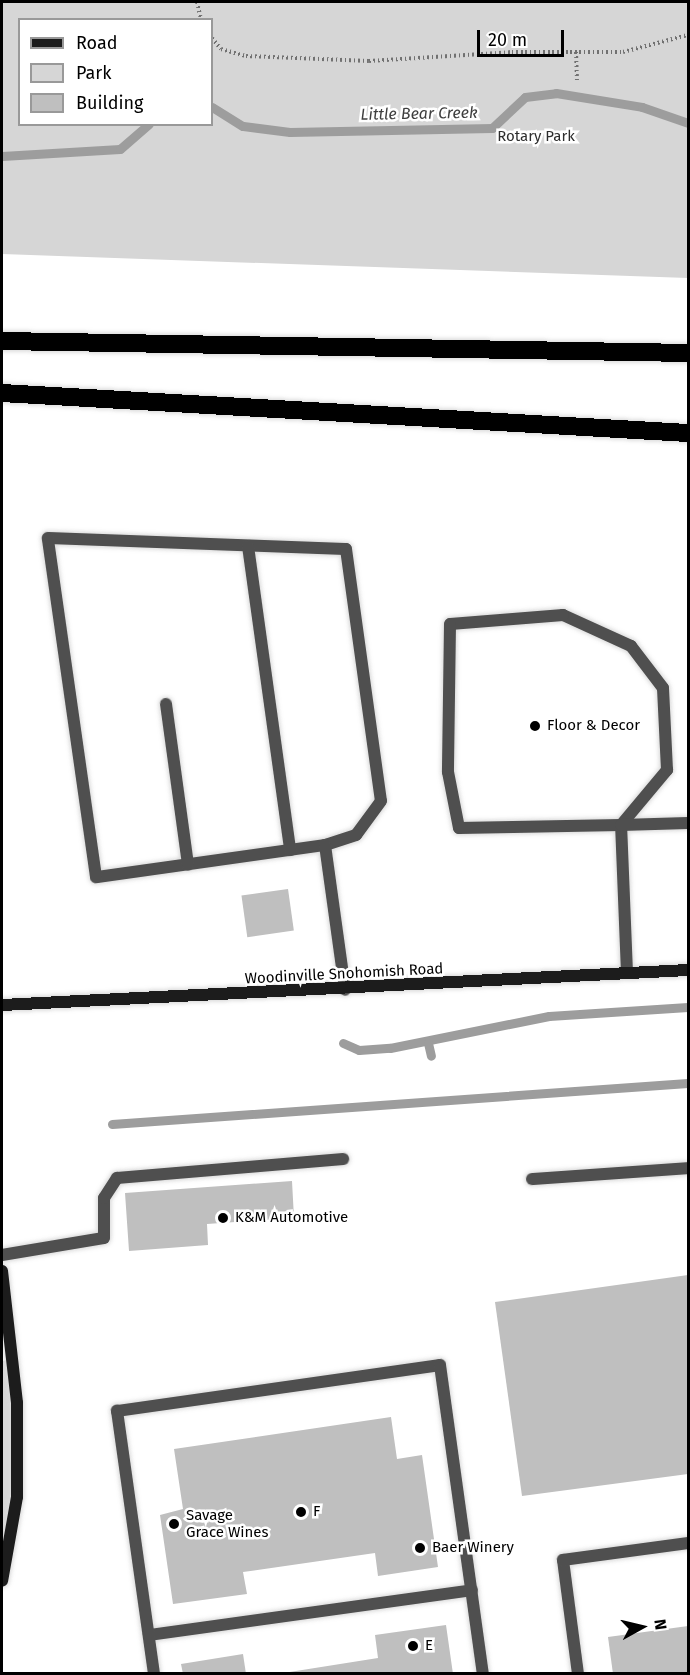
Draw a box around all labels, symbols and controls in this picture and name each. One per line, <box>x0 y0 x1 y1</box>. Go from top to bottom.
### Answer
legend <box>18 18 213 126</box>
scale bar <box>480 18 567 56</box>
text: 20 m <box>488 29 527 51</box>
text: Road <box>76 32 118 54</box>
text: Park <box>76 62 111 84</box>
text: Building <box>76 92 143 114</box>
water label: Little Bear Creek <box>360 103 478 125</box>
park label: Rotary Park <box>497 128 575 146</box>
place label: Floor & Decor <box>547 717 640 735</box>
marker: Floor & Decor <box>528 719 542 733</box>
street label: Woodinville Snohomish Road <box>244 960 444 988</box>
place label: K&M Automotive <box>235 1209 348 1227</box>
marker: K&M Automotive <box>216 1211 230 1225</box>
place label: F <box>313 1503 320 1521</box>
marker: F <box>294 1505 308 1519</box>
place label: Savage Grace Wines <box>186 1506 268 1541</box>
marker: Savage Grace Wines <box>167 1517 181 1531</box>
place label: Baer Winery <box>432 1539 514 1557</box>
marker: Baer Winery <box>413 1541 427 1555</box>
north arrow <box>612 1597 672 1657</box>
text: N <box>650 1618 670 1631</box>
place label: E <box>425 1637 433 1655</box>
marker: E <box>406 1639 420 1653</box>

